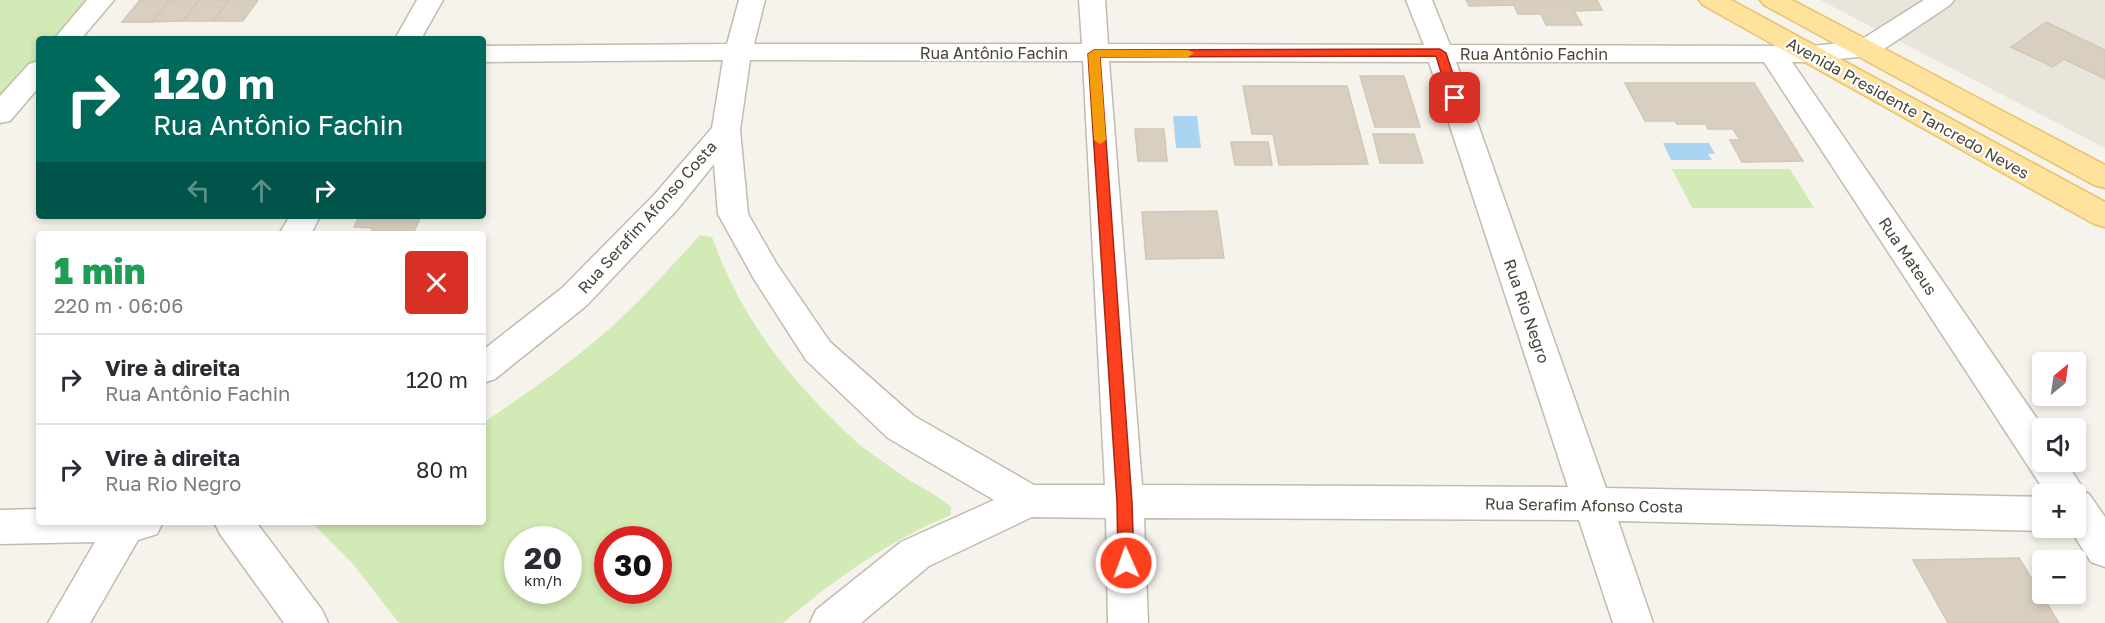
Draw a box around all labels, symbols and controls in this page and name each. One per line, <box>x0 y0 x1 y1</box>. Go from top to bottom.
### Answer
street label: Avenida Presidente Tancredo Neves <box>1783 33 2033 183</box>
street label: Rua Antônio Fachin <box>920 43 1068 63</box>
street label: Rua Antônio Fachin <box>1460 44 1608 64</box>
text: 120 m <box>153 58 275 108</box>
icon: right <box>54 60 132 138</box>
pin <box>1429 72 1480 123</box>
icon: arrive <box>1438 81 1471 114</box>
text: Rua Antônio Fachin <box>153 109 403 141</box>
street label: Rua Serafim Afonso Costa <box>573 137 721 297</box>
icon: left <box>182 174 215 207</box>
icon: ahead <box>245 174 278 207</box>
icon: right <box>308 174 341 207</box>
street label: Rua Mateus <box>1875 213 1941 299</box>
text: 1 min <box>54 249 145 292</box>
button: close <box>405 251 468 314</box>
street label: Rua Rio Negro <box>1500 256 1554 366</box>
text: 220 m · 06:06 <box>54 293 183 317</box>
north arrow <box>2032 352 2086 406</box>
map controls <box>2032 352 2086 604</box>
text: Vire à direita <box>105 354 240 381</box>
icon: right <box>54 363 87 396</box>
text: 120 m <box>406 366 468 393</box>
text: Rua Antônio Fachin <box>105 381 290 405</box>
button: sound <box>2032 418 2086 472</box>
text: Vire à direita <box>105 444 240 471</box>
icon: right <box>54 453 87 486</box>
text: 80 m <box>416 456 468 483</box>
text: Rua Rio Negro <box>105 471 241 495</box>
button: + <box>2032 484 2086 538</box>
street label: Rua Serafim Afonso Costa <box>1485 493 1683 517</box>
speed limit sign: 30 <box>594 526 672 604</box>
position arrow <box>1094 531 1158 595</box>
text: 20 <box>524 540 562 576</box>
button: − <box>2032 550 2086 604</box>
text: km/h <box>524 571 562 589</box>

